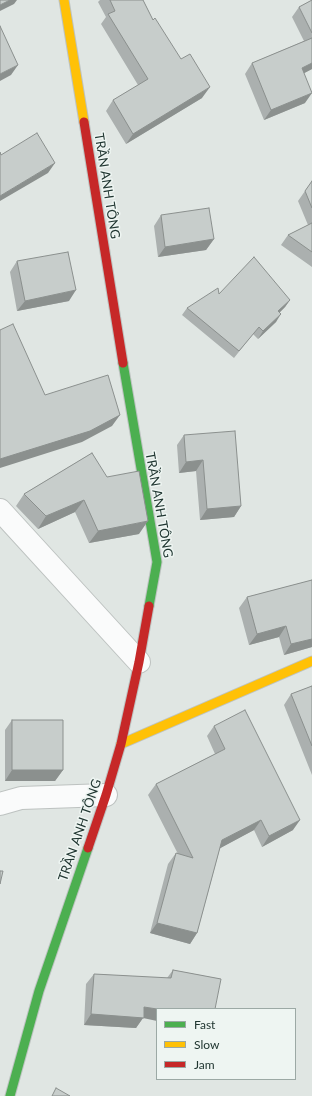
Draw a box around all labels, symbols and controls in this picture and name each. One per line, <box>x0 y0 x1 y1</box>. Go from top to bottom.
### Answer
street label: TRẦN ANH TÔNG <box>91 132 123 240</box>
street label: TRẦN ANH TÔNG <box>142 451 176 559</box>
street label: TRẦN ANH TÔNG <box>55 777 105 883</box>
legend <box>156 1008 296 1080</box>
text: Fast <box>194 1017 215 1032</box>
text: Slow <box>194 1037 219 1052</box>
text: Jam <box>194 1057 215 1072</box>

